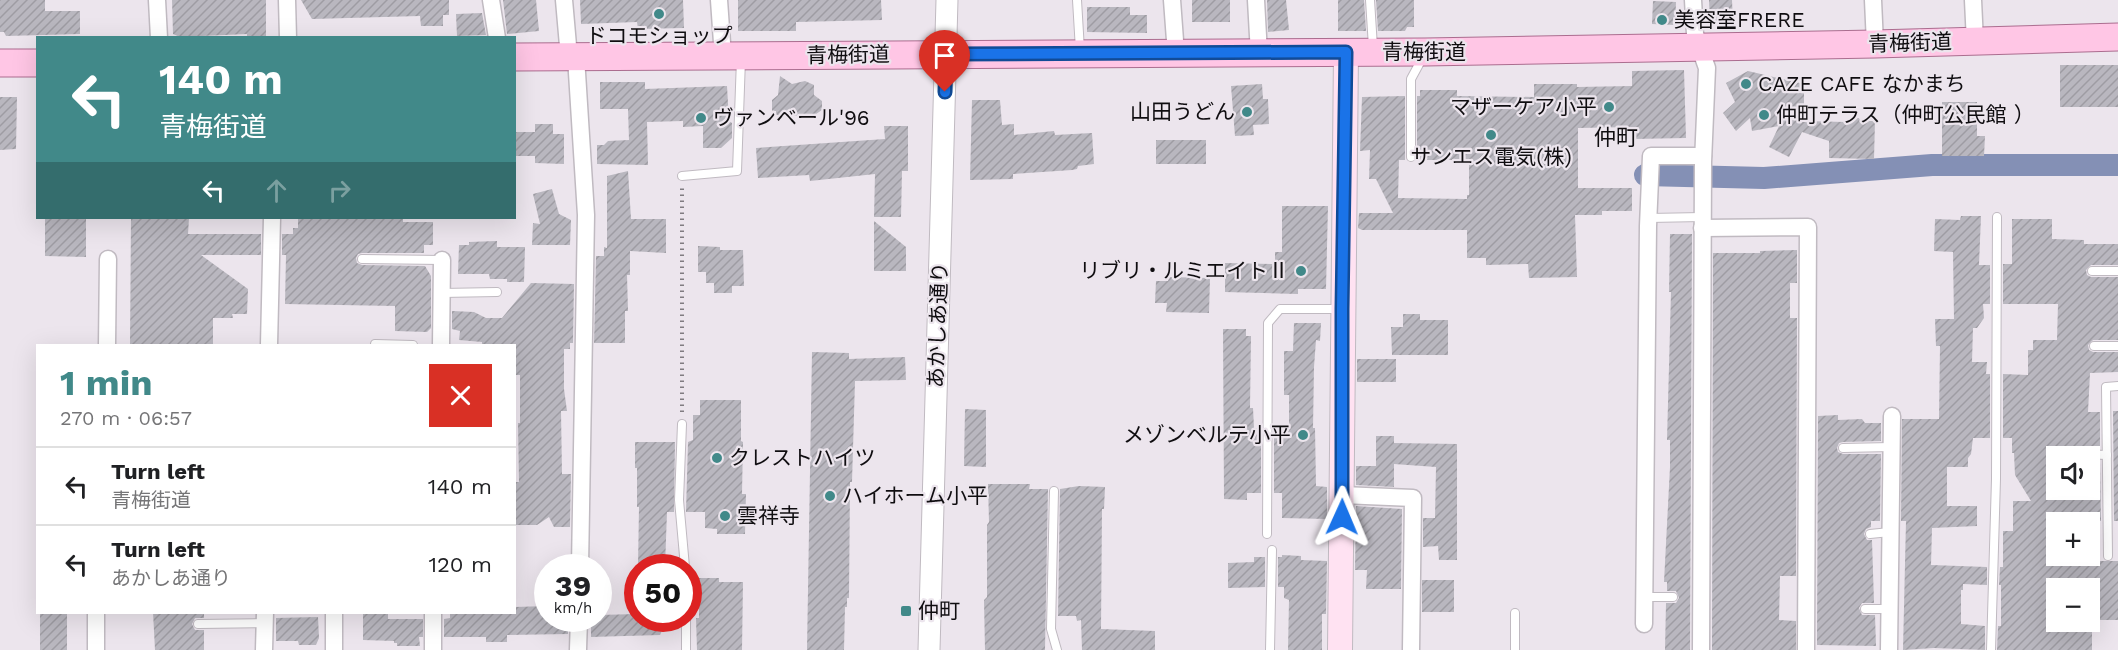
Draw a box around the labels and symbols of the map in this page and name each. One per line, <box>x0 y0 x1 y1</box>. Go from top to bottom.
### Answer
marker: ドコモショップ <box>652 7 666 21</box>
place label: 美容室FRERE <box>1674 7 1805 32</box>
marker: 美容室FRERE <box>1655 13 1669 27</box>
place label: ドコモショップ <box>586 23 733 48</box>
street label: 青梅街道 <box>1868 29 1952 56</box>
pin <box>919 30 970 92</box>
street label: 青梅街道 <box>1382 39 1466 64</box>
street label: 青梅街道 <box>806 41 890 68</box>
place label: CAZE CAFE なかまち <box>1758 71 1966 96</box>
marker: CAZE CAFE なかまち <box>1739 77 1753 91</box>
place label: マザーケア小平 <box>1450 94 1597 119</box>
place label: 山田うどん <box>1130 99 1235 124</box>
marker: マザーケア小平 <box>1602 100 1616 114</box>
place label: 仲町テラス（仲町公民館 ） <box>1776 102 2035 127</box>
place label: ヴァンベール'96 <box>713 105 870 130</box>
marker: 山田うどん <box>1240 105 1254 119</box>
marker: 仲町テラス（仲町公民館 ） <box>1757 108 1771 122</box>
marker: ヴァンベール'96 <box>694 111 708 125</box>
district label: 仲町 <box>1594 125 1638 150</box>
marker: サンエス電気(株) <box>1484 128 1498 142</box>
place label: サンエス電気(株) <box>1410 144 1572 169</box>
place label: リブリ・ルミエイトⅡ <box>1079 258 1289 283</box>
street label: あかしあ通り <box>923 262 952 388</box>
marker: リブリ・ルミエイトⅡ <box>1294 264 1308 278</box>
place label: メゾンベルテ小平 <box>1123 422 1291 447</box>
marker: メゾンベルテ小平 <box>1296 428 1310 442</box>
place label: クレストハイツ <box>729 445 876 470</box>
marker: クレストハイツ <box>710 451 724 465</box>
place label: ハイホーム小平 <box>842 483 988 508</box>
position arrow <box>1310 485 1374 549</box>
marker: ハイホーム小平 <box>823 489 837 503</box>
place label: 雲祥寺 <box>737 503 800 528</box>
marker: 雲祥寺 <box>718 509 732 523</box>
speed limit sign: 50 <box>624 554 702 632</box>
place label: 仲町 <box>918 598 960 623</box>
marker: 仲町 <box>899 604 913 618</box>

